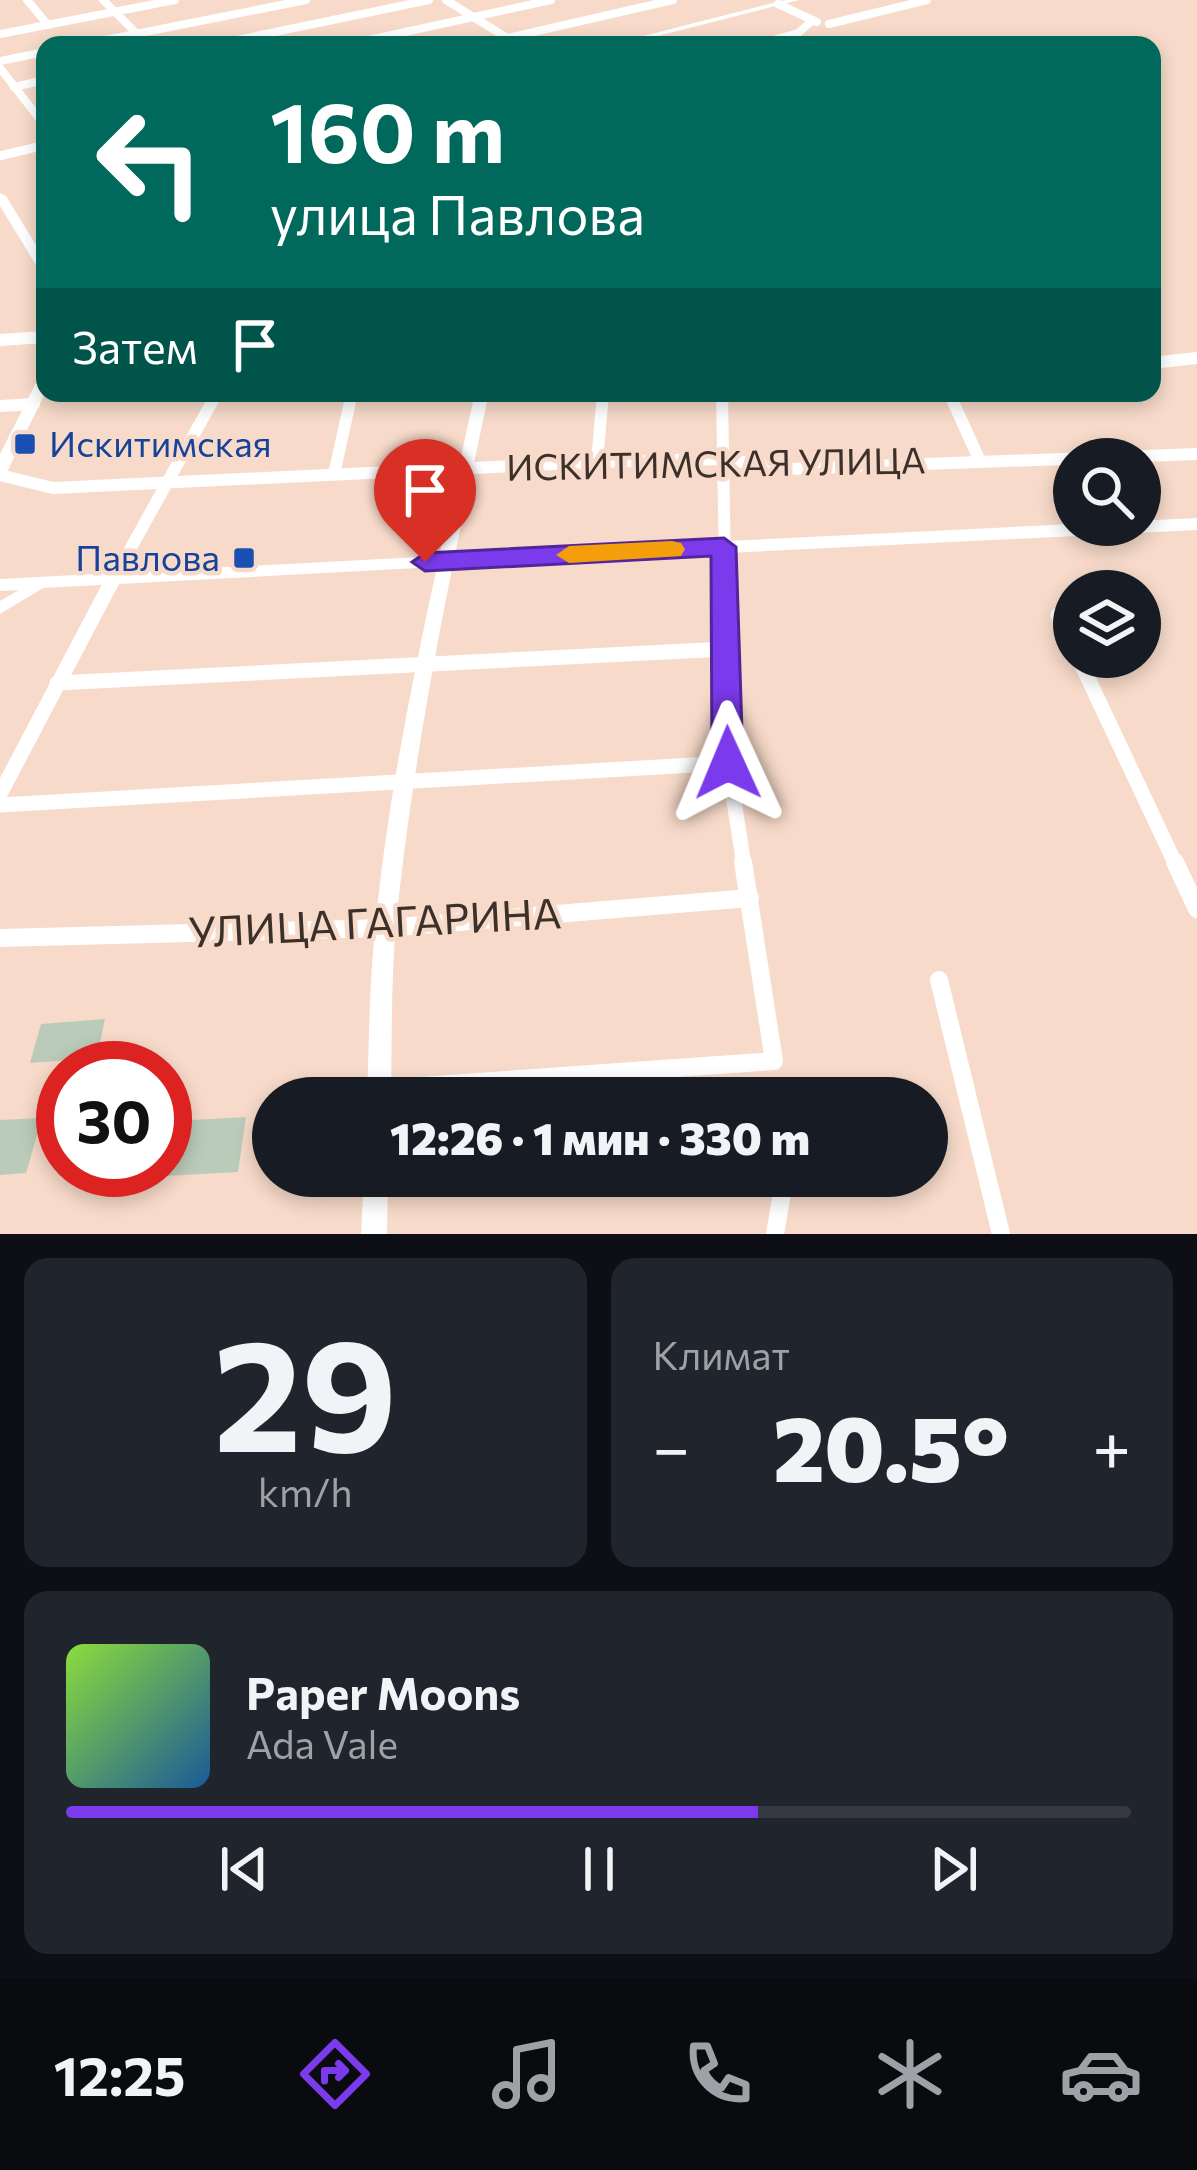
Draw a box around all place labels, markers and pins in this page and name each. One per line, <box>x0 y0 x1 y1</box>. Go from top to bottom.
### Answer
place label: Искитимская <box>49 420 272 464</box>
marker: Искитимская <box>12 431 38 457</box>
pin <box>374 439 476 562</box>
place label: Павлова <box>75 534 220 578</box>
marker: Павлова <box>231 545 257 571</box>

